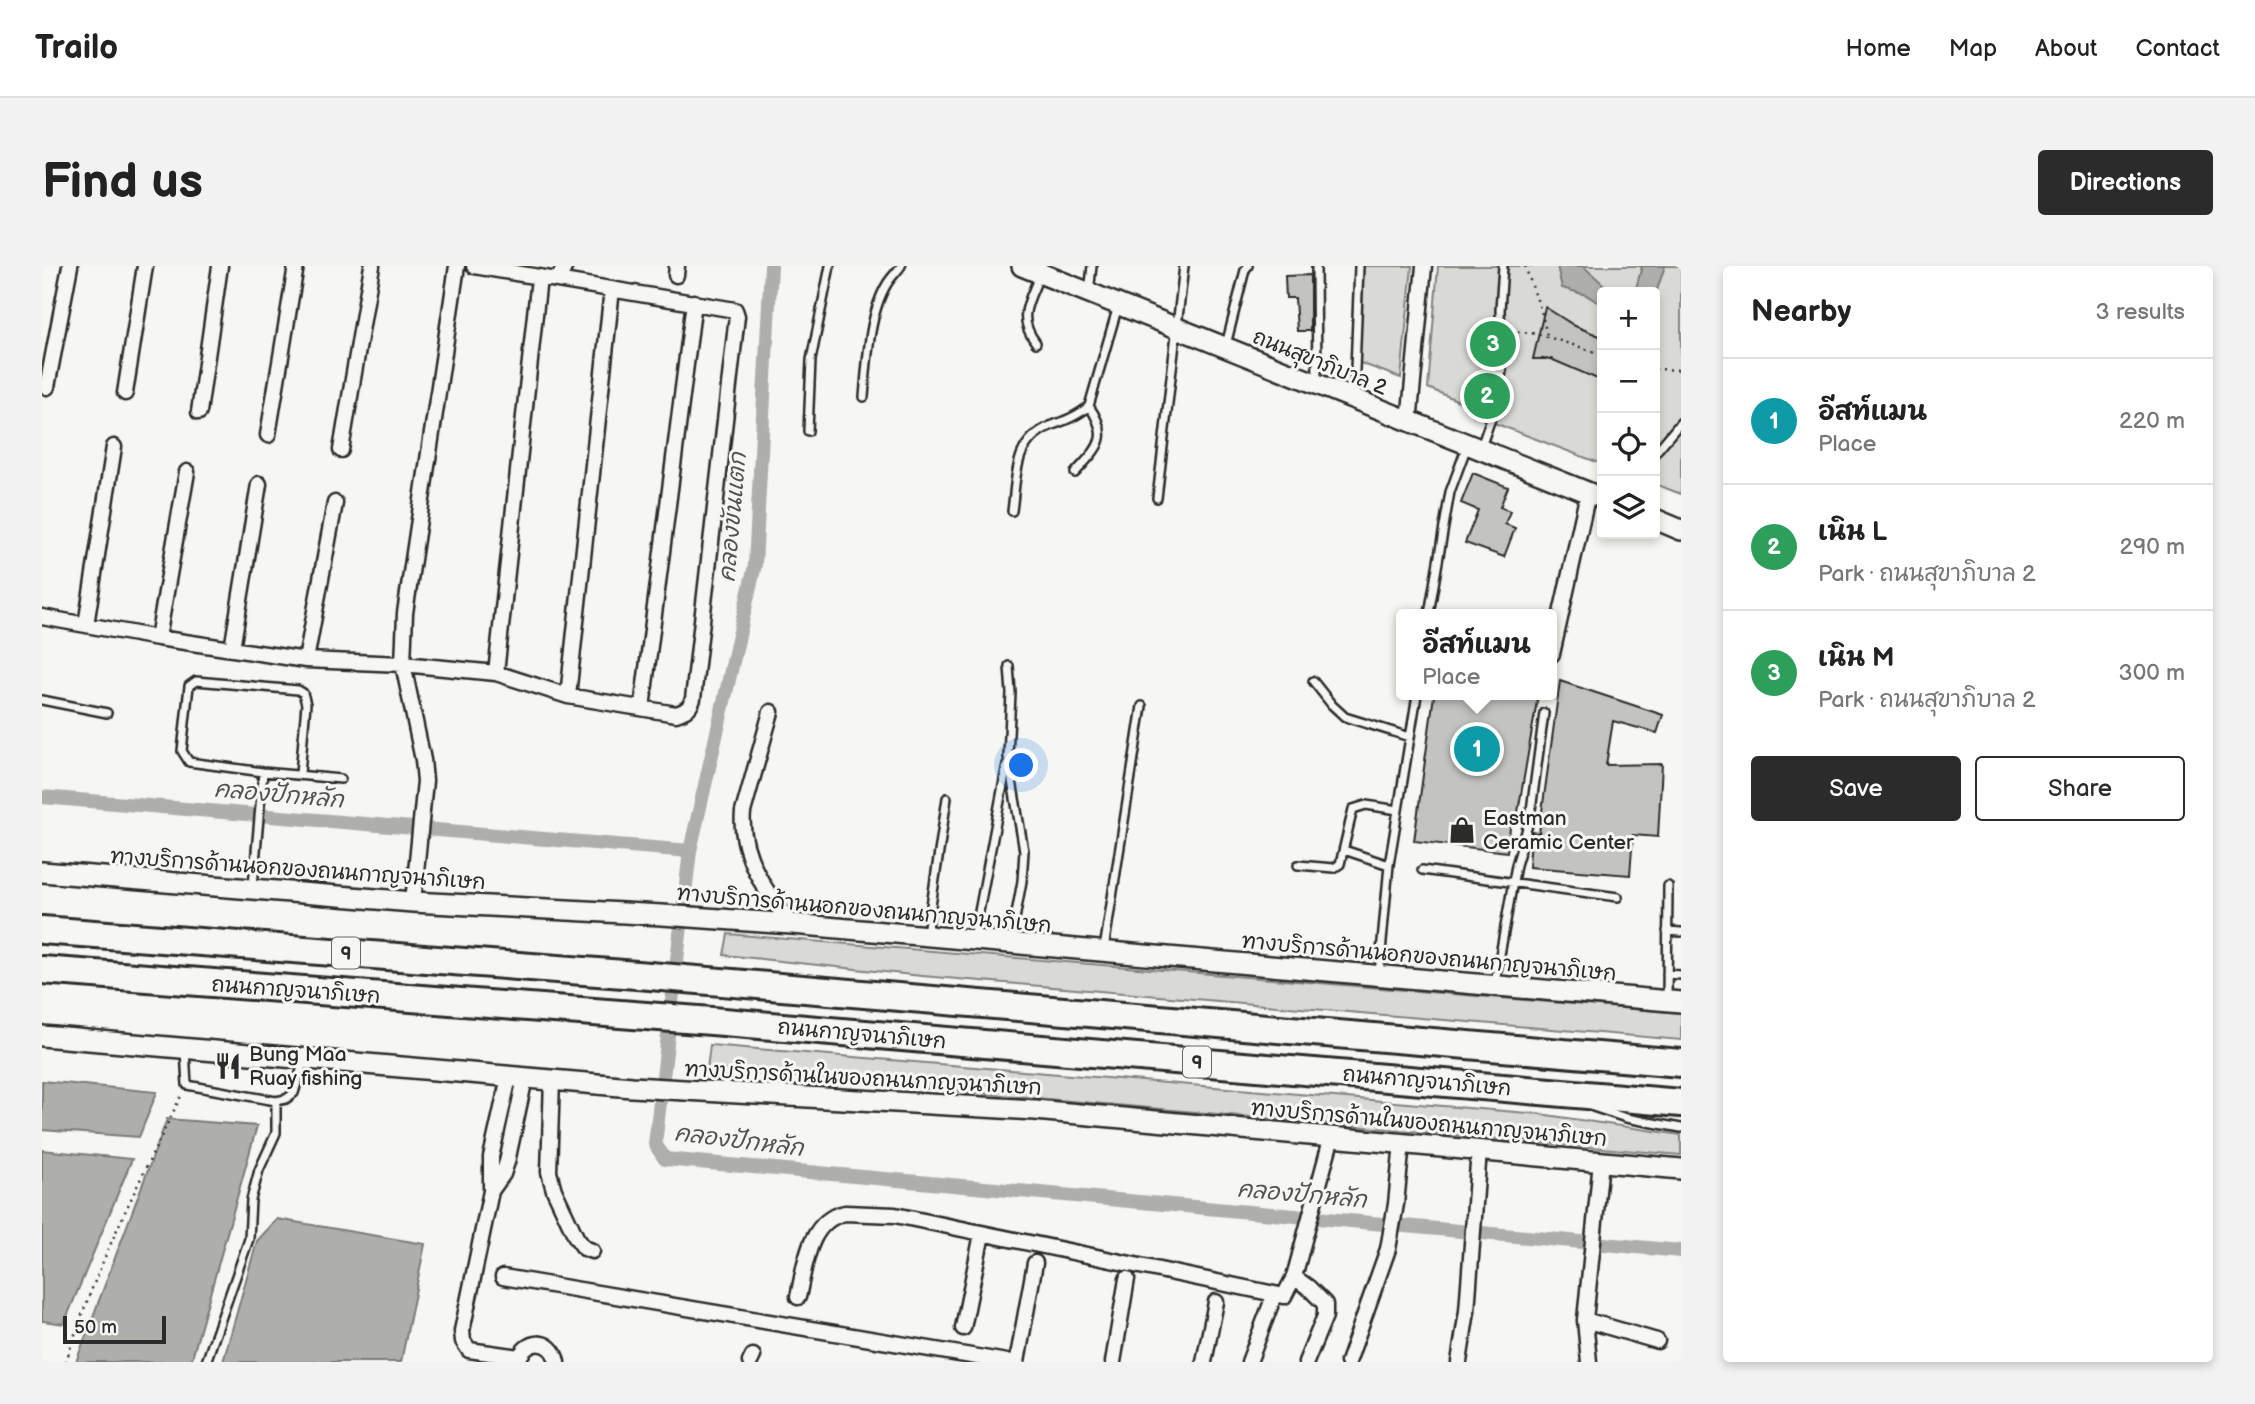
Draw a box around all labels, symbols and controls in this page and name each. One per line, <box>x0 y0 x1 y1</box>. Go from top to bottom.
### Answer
text: Trailo <box>35 28 118 68</box>
text: Home <box>1846 34 1911 63</box>
text: Map <box>1949 34 1997 63</box>
text: About <box>2035 34 2097 63</box>
text: Contact <box>2135 34 2220 63</box>
button: Directions <box>2038 150 2213 215</box>
text: Find us <box>42 153 203 212</box>
map controls <box>1597 287 1660 539</box>
button: + <box>1597 287 1660 350</box>
text: Nearby <box>1751 294 1851 330</box>
text: 3 results <box>2096 298 2185 326</box>
pin: 3 <box>1470 318 1516 370</box>
street label: ถนนสุขาภิบาล 2 <box>1248 324 1391 404</box>
button: − <box>1597 350 1660 413</box>
pin: 2 <box>1464 370 1510 422</box>
text: อีสท์แมน <box>1818 397 1927 428</box>
text: 1 <box>1769 407 1779 435</box>
text: 220 m <box>2119 407 2185 435</box>
button: locate <box>1597 413 1660 476</box>
text: Place <box>1818 430 1876 458</box>
water label: คลองขันแตก <box>713 450 753 583</box>
button: layers <box>1597 476 1660 539</box>
text: เนิน L <box>1818 517 1887 548</box>
text: 2 <box>1767 533 1781 561</box>
text: 290 m <box>2119 533 2185 561</box>
text: Park · ถนนสุขาภิบาล 2 <box>1818 560 2035 588</box>
popup <box>1396 609 1557 700</box>
text: อีสท์แมน <box>1422 630 1531 661</box>
text: เนิน M <box>1818 643 1895 674</box>
text: 3 <box>1767 659 1781 687</box>
text: 300 m <box>2119 659 2185 687</box>
text: Place <box>1422 663 1480 691</box>
text: Park · ถนนสุขาภิบาล 2 <box>1818 686 2035 714</box>
pin: 1 <box>1454 723 1500 775</box>
your location <box>1004 748 1038 782</box>
button: Save <box>1751 756 1961 821</box>
button: Share <box>1975 756 2185 821</box>
water label: คลองปักหลัก <box>213 775 346 815</box>
place label: Eastman Ceramic Center <box>1483 806 1634 855</box>
shop icon: Eastman Ceramic Center <box>1447 815 1477 845</box>
street label: ทางบริการด้านนอกของถนนกาญจนาภิเษก <box>109 843 487 895</box>
street label: ทางบริการด้านนอกของถนนกาญจนาภิเษก <box>675 880 1053 938</box>
street label: ทางบริการด้านนอกของถนนกาญจนาภิเษก <box>1240 928 1618 986</box>
road number: 9 <box>332 938 360 968</box>
street label: ถนนกาญจนาภิเษก <box>211 972 381 1009</box>
street label: ถนนกาญจนาภิเษก <box>777 1015 947 1054</box>
place label: Bung Maa Ruay fishing <box>249 1042 362 1091</box>
road number: 9 <box>1183 1046 1211 1077</box>
restaurant icon: Bung Maa Ruay fishing <box>213 1051 243 1081</box>
street label: ทางบริการด้านในของถนนกาญจนาภิเษก <box>684 1056 1042 1100</box>
street label: ถนนกาญจนาภิเษก <box>1342 1062 1512 1101</box>
street label: ทางบริการด้านในของถนนกาญจนาภิเษก <box>1250 1094 1608 1152</box>
water label: คลองปักหลัก <box>673 1119 806 1163</box>
water label: คลองปักหลัก <box>1236 1175 1369 1215</box>
scale bar <box>63 1313 166 1345</box>
text: 50 m <box>74 1316 117 1339</box>

